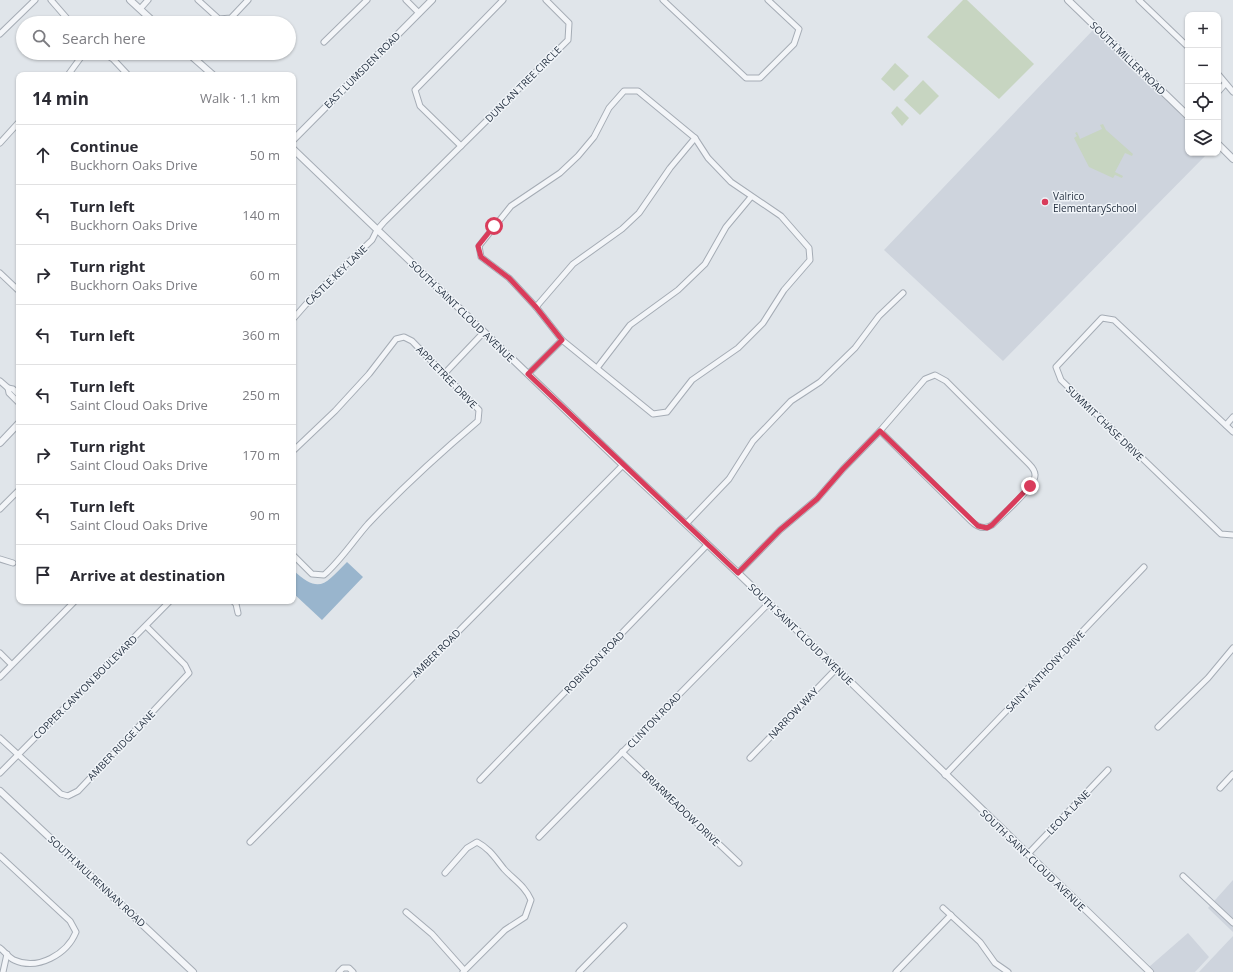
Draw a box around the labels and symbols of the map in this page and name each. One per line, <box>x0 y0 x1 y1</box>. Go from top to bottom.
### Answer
street label: SOUTH MILLER ROAD <box>1087 18 1169 98</box>
street label: EAST LUMSDEN ROAD <box>321 29 403 111</box>
street label: DUNCAN TREE CIRCLE <box>482 43 564 125</box>
place label: Valrico ElementarySchool <box>1053 189 1137 215</box>
marker: Valrico ElementarySchool <box>1040 197 1050 207</box>
route start <box>485 217 503 235</box>
street label: CASTLE KEY LANE <box>302 242 370 308</box>
street label: SOUTH SAINT CLOUD AVENUE <box>406 257 518 365</box>
street label: APPLETREE DRIVE <box>413 343 481 411</box>
street label: SUMMIT CHASE DRIVE <box>1063 382 1147 464</box>
route end <box>1021 477 1039 495</box>
street label: SOUTH SAINT CLOUD AVENUE <box>745 580 857 688</box>
street label: AMBER ROAD <box>409 626 463 680</box>
street label: SAINT ANTHONY DRIVE <box>1002 627 1088 715</box>
street label: ROBINSON ROAD <box>561 628 627 696</box>
street label: COPPER CANYON BOULEVARD <box>30 632 140 742</box>
street label: NARROW WAY <box>765 684 822 742</box>
street label: CLINTON ROAD <box>624 689 684 751</box>
street label: AMBER RIDGE LANE <box>84 707 158 783</box>
street label: BRIARMEADOW DRIVE <box>639 767 723 849</box>
street label: LEOLA LANE <box>1043 787 1093 837</box>
street label: SOUTH SAINT CLOUD AVENUE <box>977 806 1089 914</box>
street label: SOUTH MULRENNAN ROAD <box>45 832 149 930</box>

